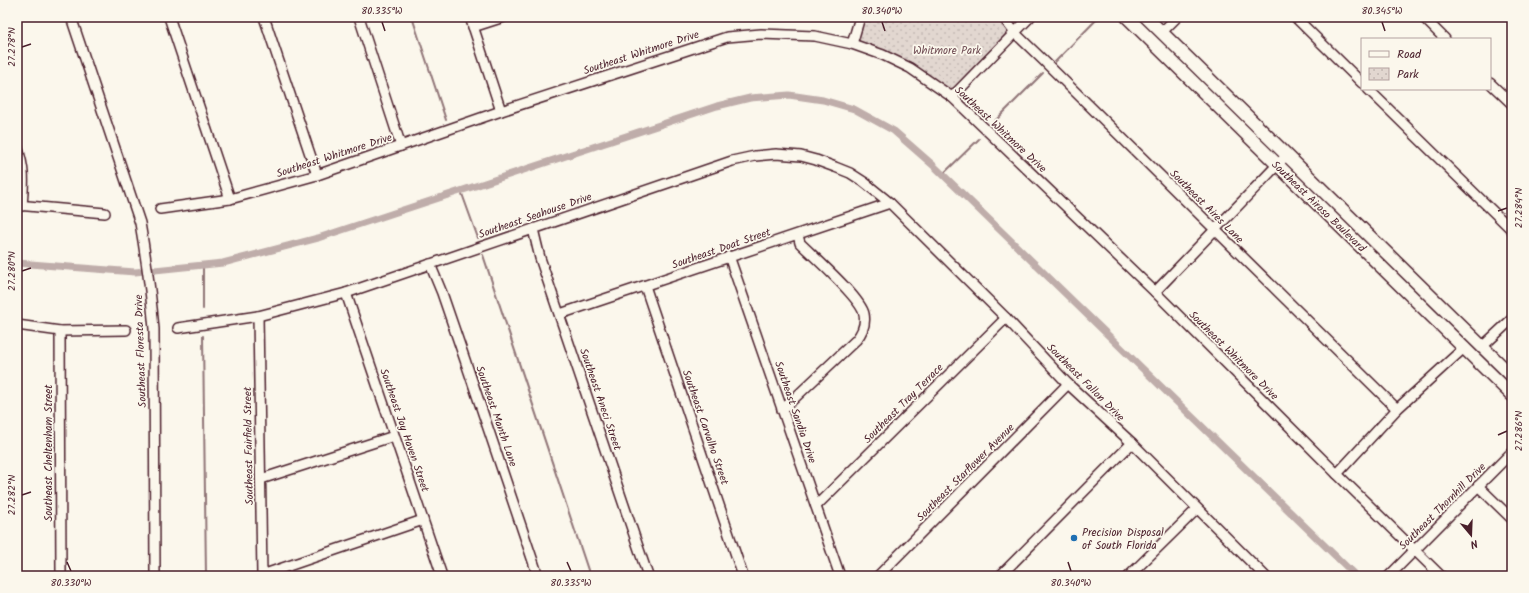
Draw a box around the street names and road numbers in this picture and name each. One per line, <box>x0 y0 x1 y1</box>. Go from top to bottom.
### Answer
street label: Southeast Whitmore Drive <box>581 26 702 80</box>
street label: Southeast Whitmore Drive <box>950 82 1051 178</box>
street label: Southeast Whitmore Drive <box>274 129 395 183</box>
street label: Southeast Airoso Boulevard <box>1267 157 1370 257</box>
street label: Southeast Aires Lane <box>1165 165 1248 248</box>
street label: Southeast Seahouse Drive <box>476 188 594 244</box>
street label: Southeast Doat Street <box>669 223 774 274</box>
street label: Southeast Floresta Drive <box>130 294 152 408</box>
street label: Southeast Whitmore Drive <box>1184 307 1282 405</box>
street label: Southeast Fallon Drive <box>1042 339 1129 426</box>
street label: Southeast Aneci Street <box>574 346 626 454</box>
street label: Southeast Sandia Drive <box>769 359 821 466</box>
street label: Southeast Tray Terrace <box>859 359 948 448</box>
street label: Southeast Manth Lane <box>470 363 522 469</box>
street label: Southeast Joy Haven Street <box>374 366 434 495</box>
street label: Southeast Carvalho Street <box>677 367 733 488</box>
street label: Southeast Cheltenham Street <box>40 384 58 522</box>
street label: Southeast Fairfield Street <box>239 386 259 505</box>
street label: Southeast Starflower Avenue <box>913 420 1019 526</box>
street label: Southeast Thornhill Drive <box>1395 459 1491 555</box>

